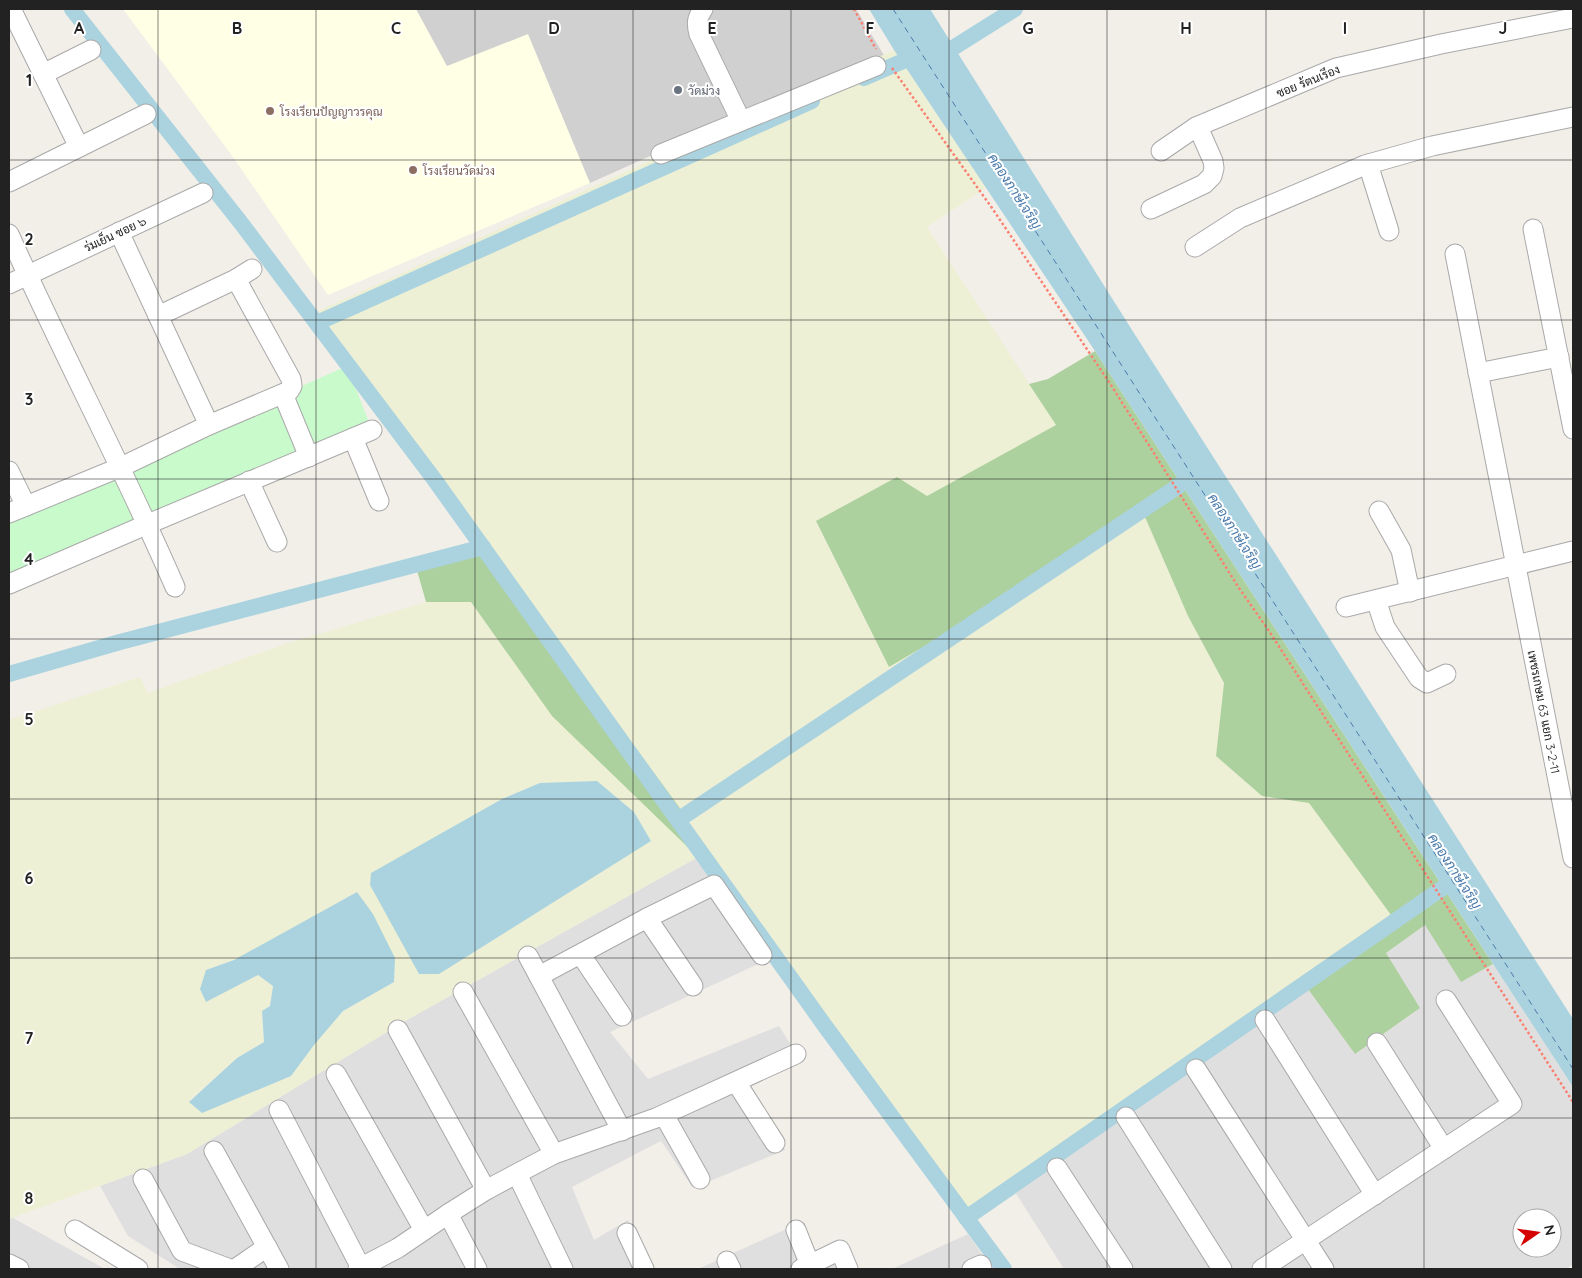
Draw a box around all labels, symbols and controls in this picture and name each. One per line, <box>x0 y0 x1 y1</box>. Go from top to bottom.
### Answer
text: A <box>74 18 85 38</box>
text: B <box>232 18 242 38</box>
text: C <box>391 18 401 38</box>
text: D <box>548 18 560 38</box>
text: E <box>707 18 717 38</box>
text: F <box>866 18 875 38</box>
text: G <box>1022 18 1034 38</box>
text: H <box>1180 18 1192 38</box>
text: I <box>1343 18 1347 38</box>
text: J <box>1499 18 1507 38</box>
street label: ซอย ร้ตนเรึอง <box>1274 61 1342 101</box>
text: 1 <box>26 70 32 90</box>
place label: วัดม่วง <box>688 83 720 98</box>
marker: วัดม่วง <box>672 84 684 96</box>
place label: โรงเรียนปัญญาวรคุณ <box>279 104 383 121</box>
marker: โรงเรียนปัญญาวรคุณ <box>264 105 276 117</box>
water label: คลองภาษีเจริญ <box>984 150 1046 233</box>
place label: โรงเรียนวัดม่วง <box>422 163 495 178</box>
marker: โรงเรียนวัดม่วง <box>407 164 419 176</box>
street label: ร่มเย็น ซอย ๖ <box>81 212 149 255</box>
text: 2 <box>24 229 34 249</box>
text: 3 <box>25 389 33 409</box>
water label: คลองภาษีเจริญ <box>1204 490 1266 573</box>
text: 4 <box>24 549 34 569</box>
street label: เพชรเกษม 63 แยก 3-2-11 <box>1525 649 1563 775</box>
text: 5 <box>24 709 34 729</box>
water label: คลองภาษีเจริญ <box>1424 830 1486 913</box>
text: 6 <box>25 868 34 888</box>
text: 7 <box>25 1028 34 1048</box>
text: 8 <box>25 1188 34 1208</box>
north arrow <box>1512 1208 1562 1258</box>
text: N <box>1540 1223 1560 1237</box>

